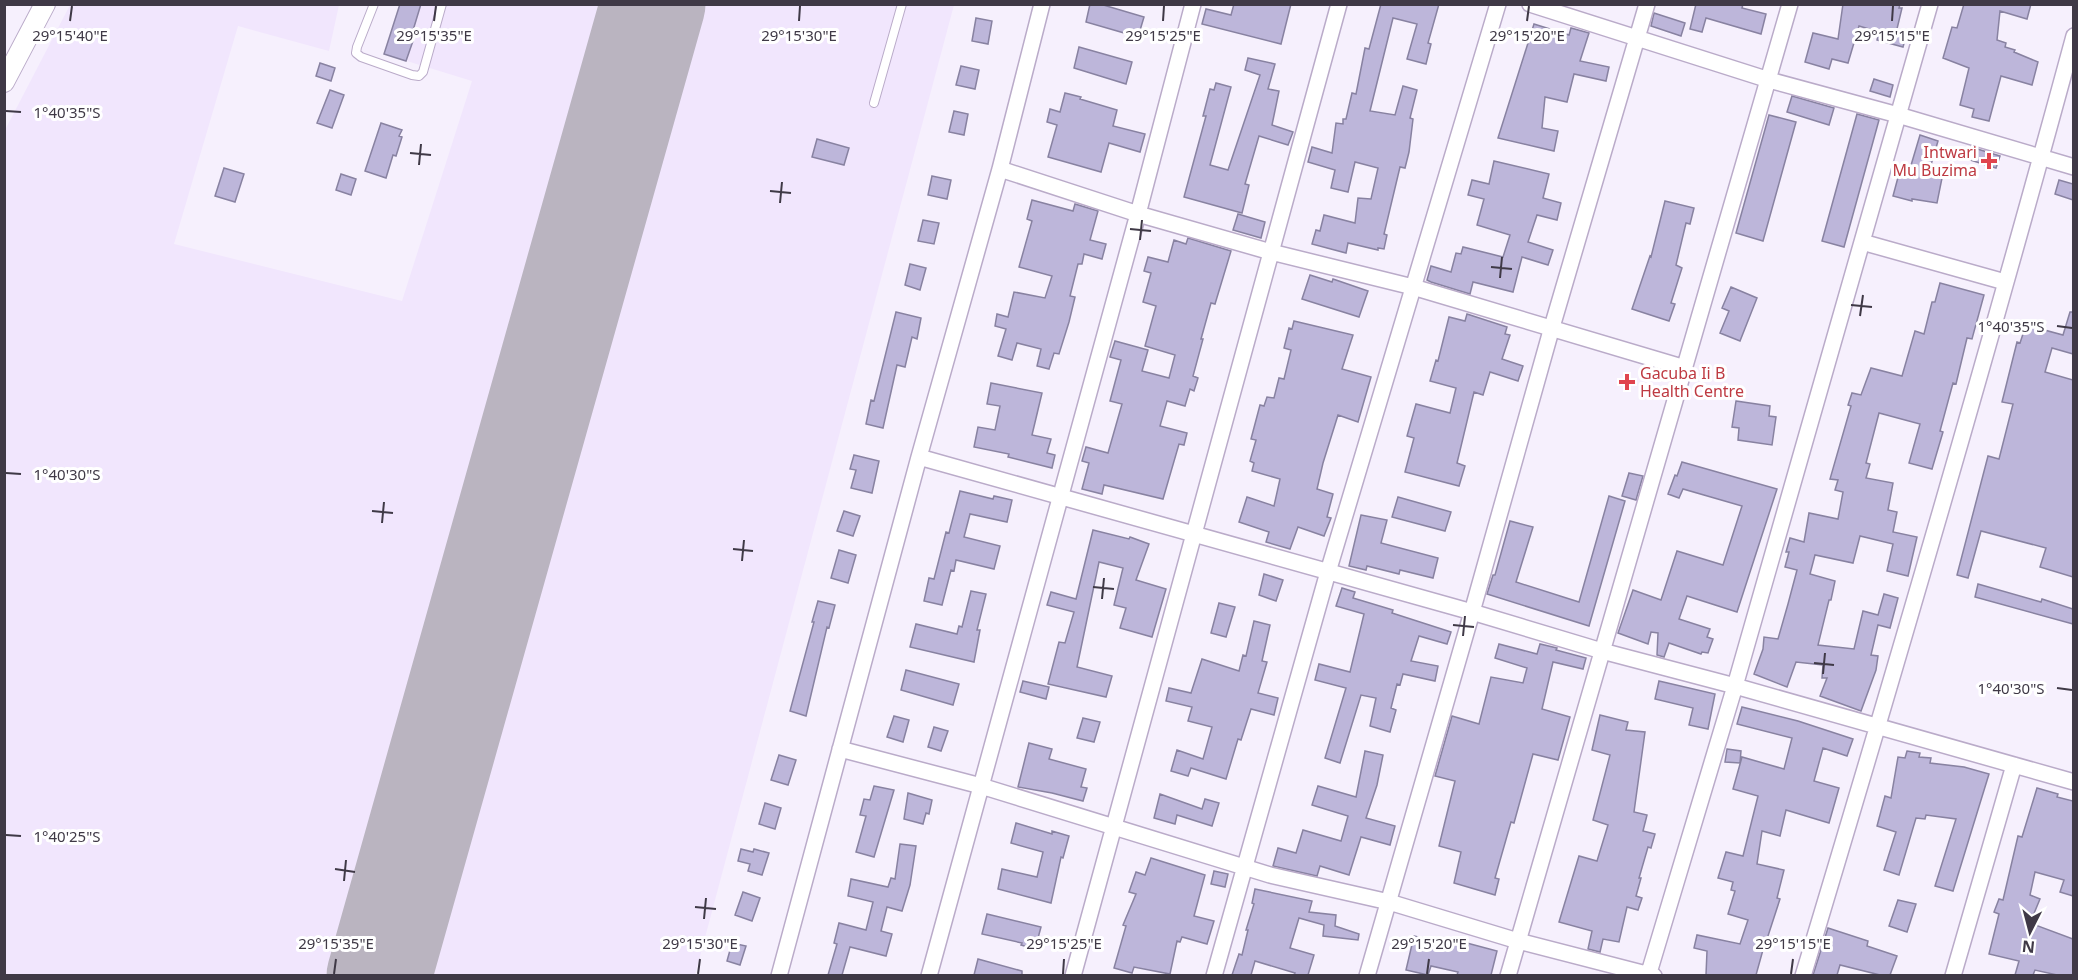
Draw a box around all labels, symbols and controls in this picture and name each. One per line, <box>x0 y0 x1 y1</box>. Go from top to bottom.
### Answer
text: 29°15'40"E <box>32 25 108 45</box>
text: 29°15'35"E <box>396 25 472 45</box>
text: 29°15'30"E <box>761 25 837 45</box>
text: 29°15'25"E <box>1125 25 1201 45</box>
text: 29°15'20"E <box>1489 25 1565 45</box>
text: 29°15'15"E <box>1854 25 1930 45</box>
text: 1°40'35"S <box>33 102 101 122</box>
place label: Intwari Mu Buzima <box>1893 141 1977 181</box>
marker: Intwari Mu Buzima <box>1982 154 1996 168</box>
text: 1°40'35"S <box>1977 316 2045 336</box>
place label: Gacuba Ii B Health Centre <box>1640 362 1744 402</box>
marker: Gacuba Ii B Health Centre <box>1618 373 1636 391</box>
text: 1°40'30"S <box>33 464 101 484</box>
text: 1°40'30"S <box>1977 678 2045 698</box>
text: 1°40'25"S <box>33 826 101 846</box>
north arrow <box>2000 902 2060 962</box>
text: 29°15'35"E <box>298 933 374 953</box>
text: 29°15'30"E <box>662 933 738 953</box>
text: 29°15'25"E <box>1026 933 1102 953</box>
text: 29°15'20"E <box>1391 933 1467 953</box>
text: 29°15'15"E <box>1755 933 1831 953</box>
text: N <box>2021 935 2036 959</box>

